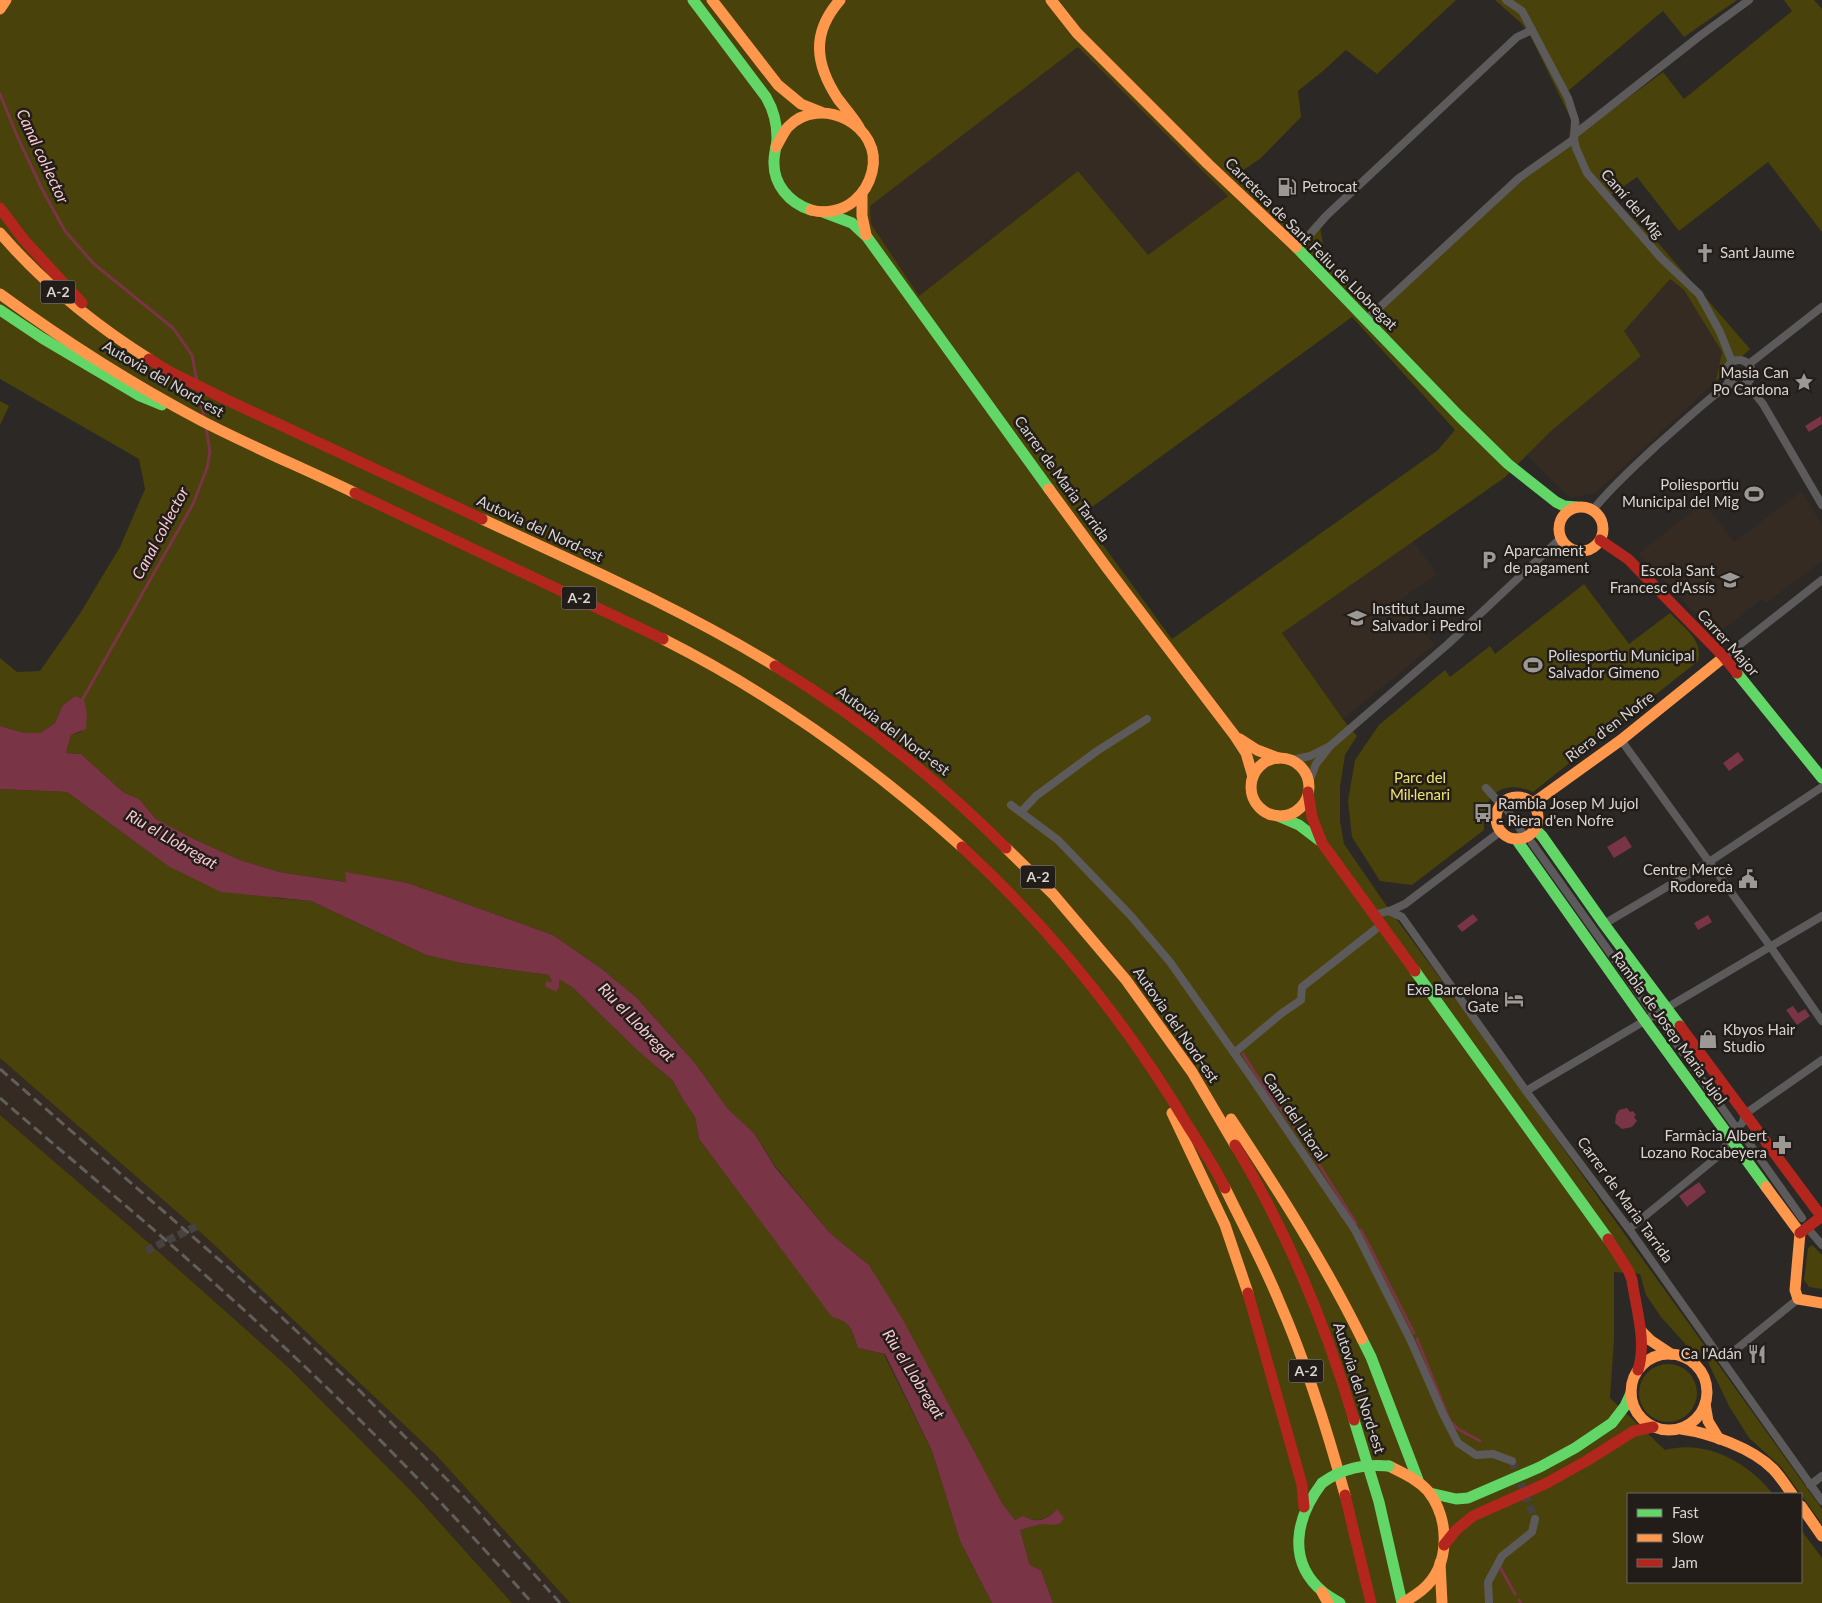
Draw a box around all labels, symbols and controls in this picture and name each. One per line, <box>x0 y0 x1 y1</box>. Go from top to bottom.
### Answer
water label: Canal col·lector <box>13 106 74 206</box>
street label: Carretera de Sant Feliu de Llobregat <box>1222 153 1402 334</box>
street label: Camí del Mig <box>1598 165 1668 242</box>
fuel station icon: Petrocat <box>1276 176 1298 198</box>
place label: Petrocat <box>1302 177 1358 195</box>
church icon: Sant Jaume <box>1694 242 1716 264</box>
place label: Sant Jaume <box>1720 243 1795 261</box>
road number: A-2 <box>40 280 76 304</box>
street label: Autovia del Nord-est <box>100 336 228 420</box>
place label: Masia Can Po Cardona <box>1713 363 1789 398</box>
place icon: Masia Can Po Cardona <box>1793 371 1815 393</box>
street label: Carrer de Maria Tarrida <box>1011 412 1115 545</box>
place label: Poliesportiu Municipal del Mig <box>1622 475 1739 510</box>
water label: Canal col·lector <box>127 483 192 582</box>
sports icon: Poliesportiu Municipal del Mig <box>1743 483 1765 505</box>
street label: Autovia del Nord-est <box>475 491 607 565</box>
place label: Aparcament de pagament <box>1504 541 1590 576</box>
parking icon: Aparcament de pagament <box>1478 549 1500 571</box>
place label: Escola Sant Francesc d'Assís <box>1610 561 1716 596</box>
school or university icon: Escola Sant Francesc d'Assís <box>1719 569 1741 591</box>
road number: A-2 <box>562 586 596 610</box>
place label: Institut Jaume Salvador i Pedrol <box>1372 599 1482 634</box>
street label: Carrer Major <box>1694 605 1764 680</box>
school or university icon: Institut Jaume Salvador i Pedrol <box>1346 607 1368 629</box>
place label: Poliesportiu Municipal Salvador Gimeno <box>1548 646 1695 681</box>
sports icon: Poliesportiu Municipal Salvador Gimeno <box>1522 654 1544 676</box>
street label: Autovia del Nord-est <box>833 682 954 779</box>
street label: Riera d'en Nofre <box>1561 687 1657 765</box>
park label: Parc del Mil·lenari <box>1390 768 1450 803</box>
place label: Rambla Josep M Jujol - Riera d'en Nofre <box>1498 794 1639 829</box>
bus stop icon: Rambla Josep M Jujol - Riera d'en Nofre <box>1472 802 1494 824</box>
water label: Riu el Llobregat <box>123 805 222 873</box>
place label: Centre Mercè Rodoreda <box>1643 860 1733 895</box>
road number: A-2 <box>1020 866 1056 889</box>
public building icon: Centre Mercè Rodoreda <box>1737 868 1759 890</box>
street label: Rambla de Josep Maria Jujol <box>1608 947 1731 1107</box>
street label: Autovia del Nord-est <box>1130 963 1224 1086</box>
water label: Riu el Llobregat <box>595 978 680 1065</box>
place label: Exe Barcelona Gate <box>1406 980 1499 1015</box>
hotel icon: Exe Barcelona Gate <box>1503 988 1525 1010</box>
place label: Kbyos Hair Studio <box>1723 1020 1796 1055</box>
shop icon: Kbyos Hair Studio <box>1697 1028 1719 1050</box>
street label: Camí del Litoral <box>1260 1069 1332 1164</box>
place label: Farmàcia Albert Lozano Rocabeyera <box>1640 1126 1768 1161</box>
street label: Carrer de Maria Tarrida <box>1574 1133 1678 1266</box>
pharmacy icon: Farmàcia Albert Lozano Rocabeyera <box>1771 1134 1793 1156</box>
street label: Autovia del Nord-est <box>1330 1320 1390 1456</box>
water label: Riu el Llobregat <box>879 1325 950 1422</box>
restaurant icon: Ca l'Adán <box>1746 1343 1768 1365</box>
place label: Ca l'Adán <box>1681 1344 1742 1362</box>
road number: A-2 <box>1288 1360 1324 1382</box>
legend <box>1627 1493 1802 1583</box>
text: Fast <box>1672 1503 1699 1521</box>
text: Slow <box>1672 1528 1704 1546</box>
text: Jam <box>1672 1553 1698 1571</box>

